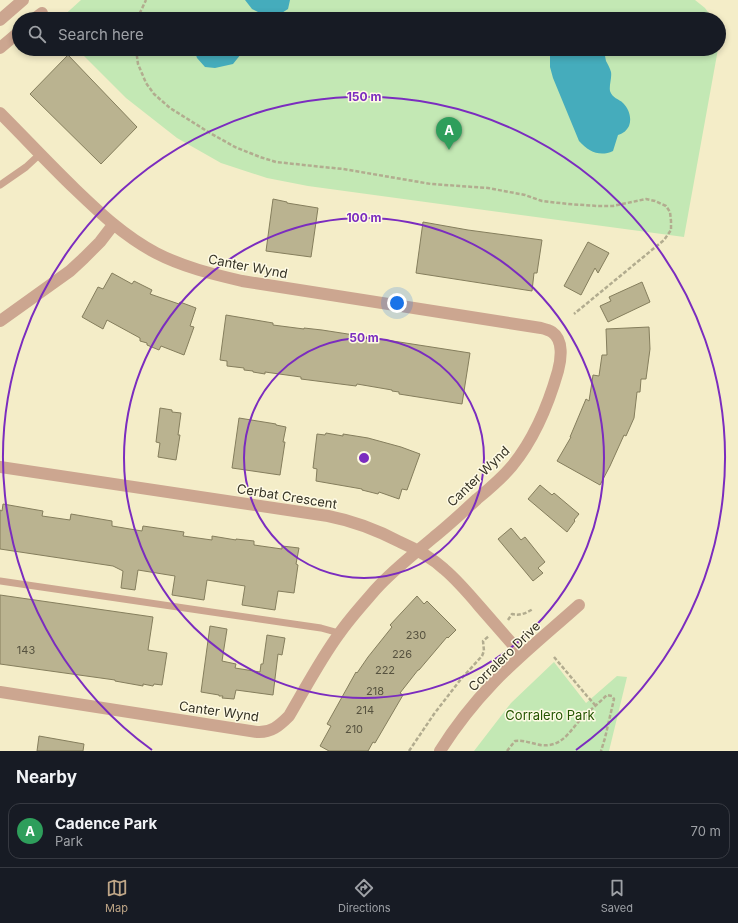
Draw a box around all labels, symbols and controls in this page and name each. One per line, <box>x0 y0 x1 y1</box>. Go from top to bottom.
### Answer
search box <box>12 12 726 56</box>
icon: search <box>26 23 48 45</box>
text: Search here <box>58 25 144 44</box>
text: 150 m <box>347 89 381 104</box>
pin: A <box>436 117 462 150</box>
text: 100 m <box>346 210 382 225</box>
street label: Canter Wynd <box>207 250 289 282</box>
your location <box>387 293 407 313</box>
text: 50 m <box>349 330 379 345</box>
street label: Canter Wynd <box>443 442 513 510</box>
centre of rings <box>357 451 371 465</box>
street label: Cerbat Crescent <box>236 480 338 512</box>
street label: Corralero Drive <box>465 618 543 694</box>
house number: 230 <box>406 628 426 642</box>
house number: 143 <box>17 643 35 657</box>
house number: 226 <box>392 647 412 661</box>
house number: 222 <box>375 663 395 677</box>
house number: 218 <box>366 684 384 698</box>
street label: Canter Wynd <box>178 697 260 725</box>
house number: 214 <box>356 703 374 717</box>
park label: Corralero Park <box>505 707 595 723</box>
house number: 210 <box>345 722 363 736</box>
text: Nearby <box>16 767 77 787</box>
text: Cadence Park <box>55 814 157 833</box>
text: A <box>25 823 35 839</box>
text: 70 m <box>691 823 721 839</box>
text: Park <box>55 833 83 849</box>
tab: Map <box>105 877 128 915</box>
tab: Directions <box>338 877 391 915</box>
tab: Saved <box>601 877 633 915</box>

